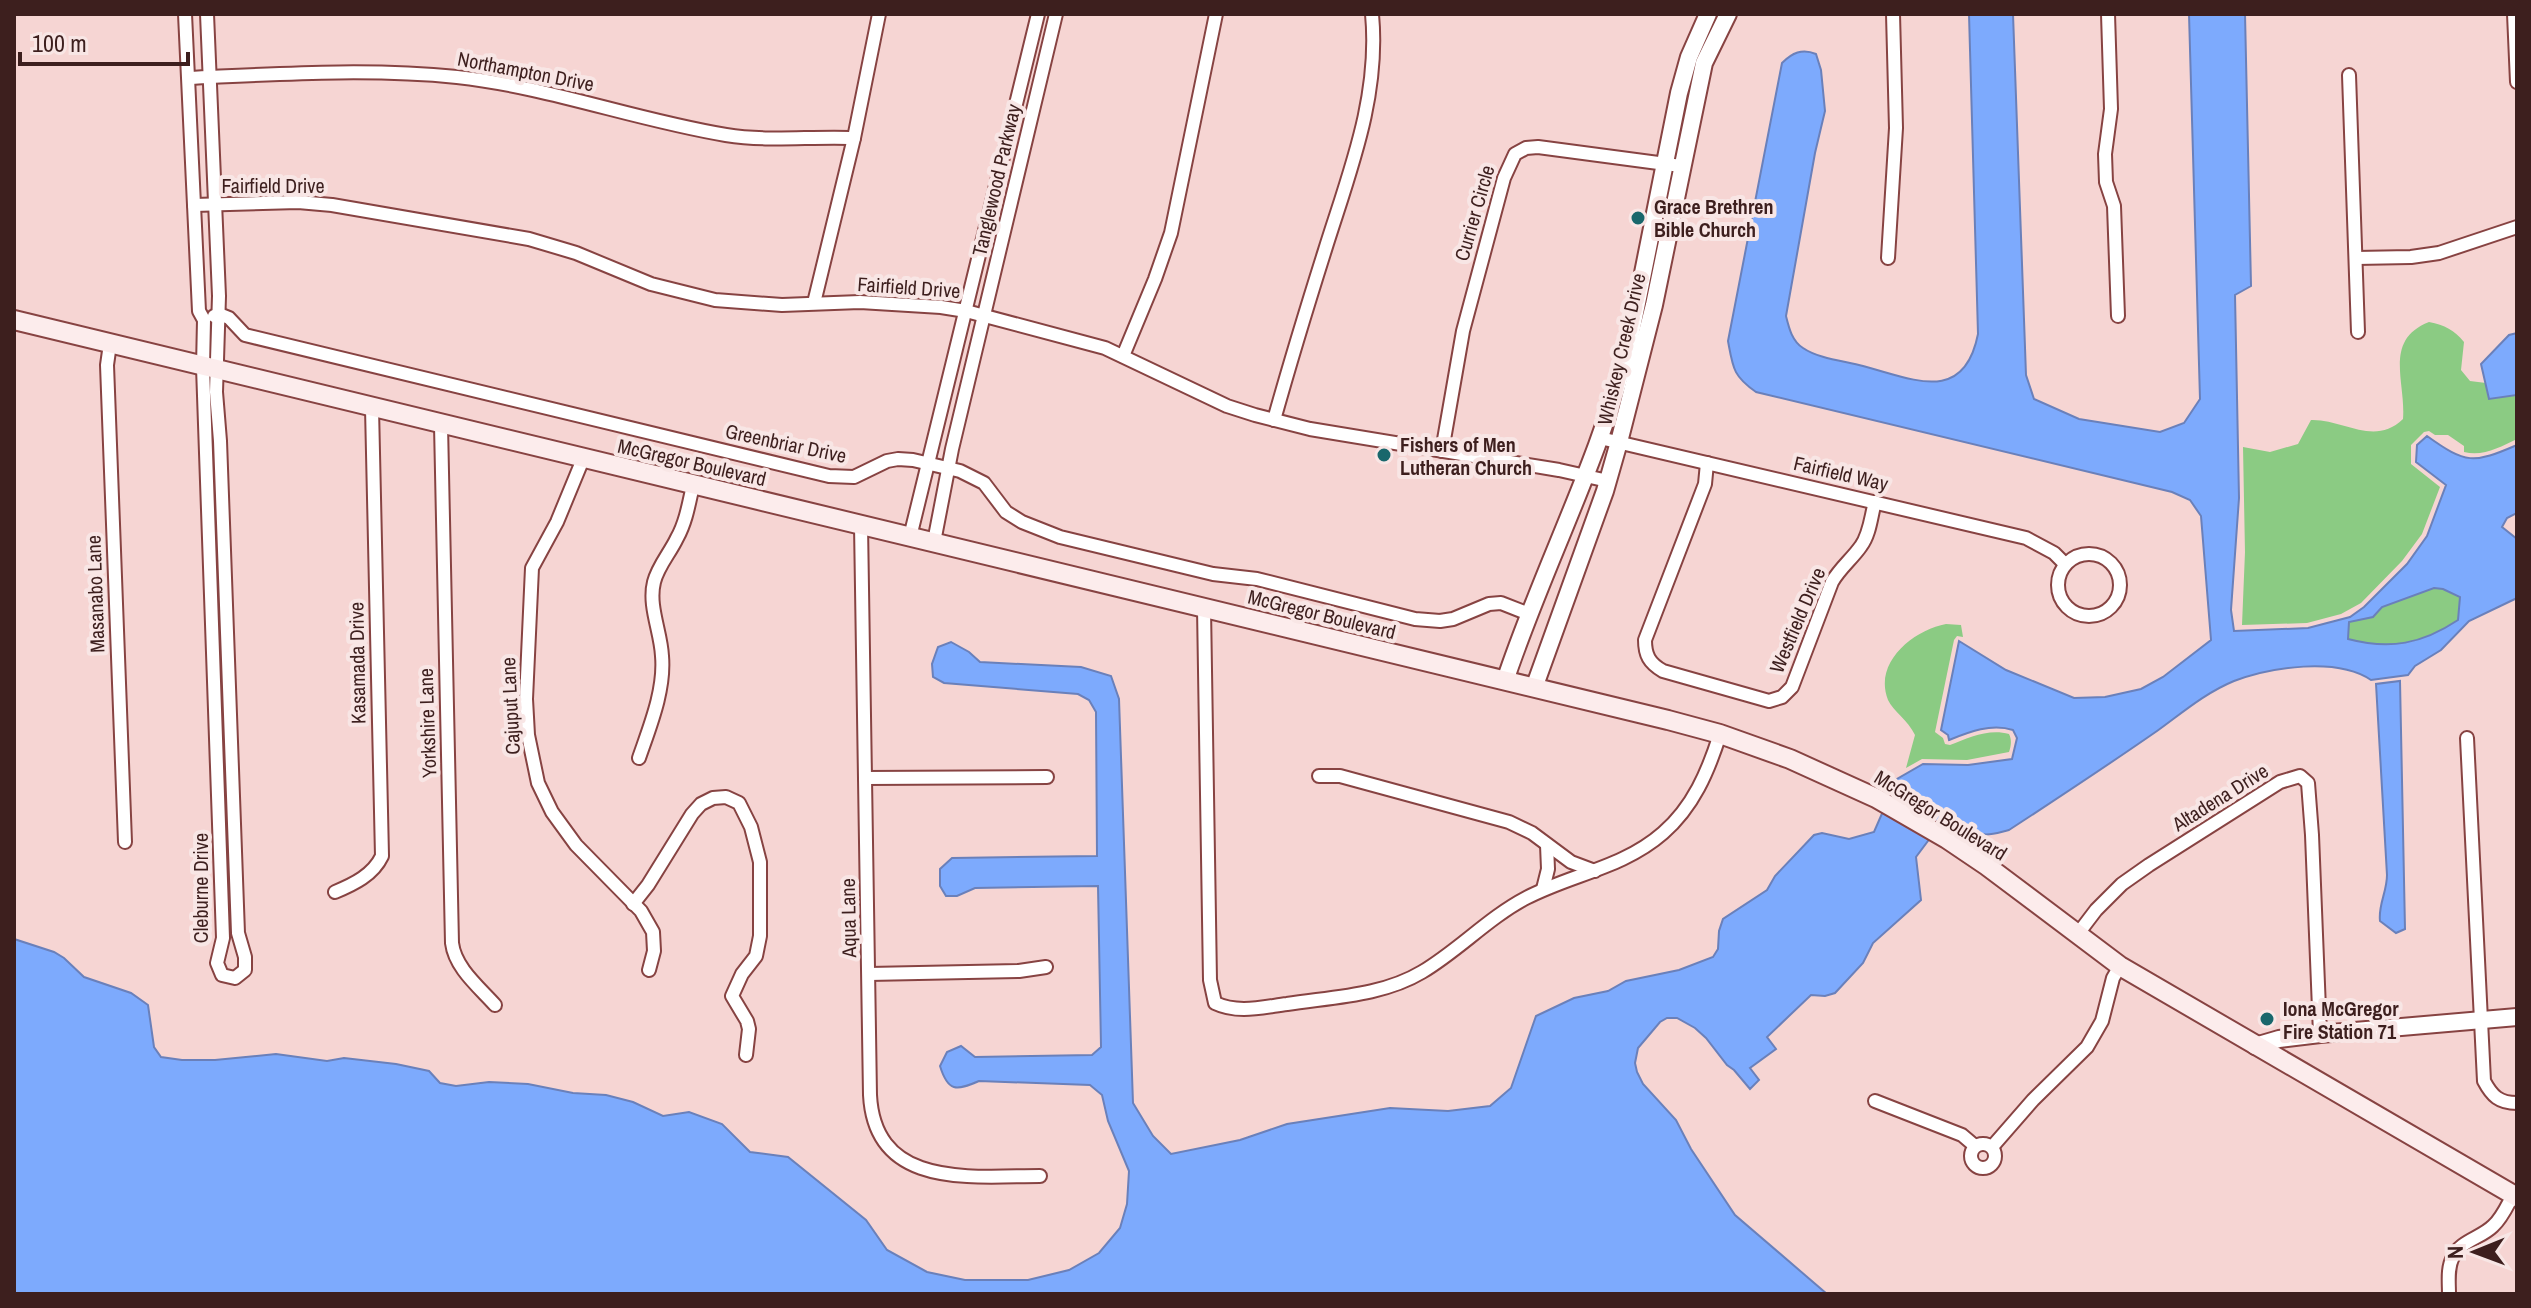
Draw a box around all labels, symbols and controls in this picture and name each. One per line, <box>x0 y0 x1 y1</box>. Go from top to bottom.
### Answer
scale bar <box>20 16 188 66</box>
text: 100 m <box>32 27 87 59</box>
street label: Northampton Drive <box>455 45 597 97</box>
street label: Tanglewood Parkway <box>965 101 1027 259</box>
street label: Currier Circle <box>1447 162 1501 264</box>
street label: Fairfield Drive <box>221 172 325 199</box>
place label: Grace Brethren Bible Church <box>1654 193 1773 243</box>
marker: Grace Brethren Bible Church <box>1629 209 1647 227</box>
street label: Fairfield Drive <box>857 270 961 304</box>
street label: Whiskey Creek Drive <box>1590 270 1652 428</box>
street label: Greenbriar Drive <box>723 417 849 469</box>
place label: Fishers of Men Lutheran Church <box>1400 431 1532 481</box>
street label: McGregor Boulevard <box>615 432 769 492</box>
marker: Fishers of Men Lutheran Church <box>1375 446 1393 464</box>
street label: Fairfield Way <box>1791 449 1892 497</box>
street label: Masanabo Lane <box>79 535 111 653</box>
street label: Westfield Drive <box>1763 563 1831 677</box>
street label: McGregor Boulevard <box>1245 583 1399 645</box>
street label: Kasamada Drive <box>342 602 372 724</box>
street label: Cajuput Lane <box>494 657 526 755</box>
street label: Yorkshire Lane <box>412 668 442 778</box>
street label: Altadena Drive <box>2166 757 2273 838</box>
street label: McGregor Boulevard <box>1870 763 2012 867</box>
street label: Cleburne Drive <box>187 833 214 943</box>
street label: Aqua Lane <box>834 878 862 959</box>
place label: Iona McGregor Fire Station 71 <box>2283 995 2399 1045</box>
marker: Iona McGregor Fire Station 71 <box>2258 1010 2276 1028</box>
north arrow <box>2435 1212 2515 1292</box>
text: N <box>2440 1246 2470 1259</box>

